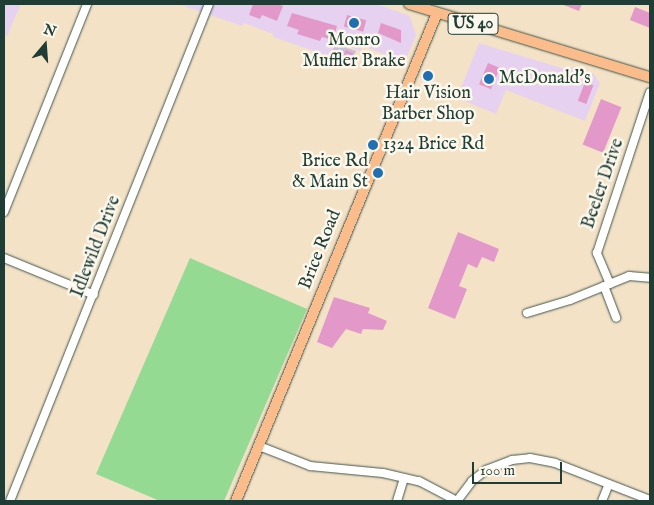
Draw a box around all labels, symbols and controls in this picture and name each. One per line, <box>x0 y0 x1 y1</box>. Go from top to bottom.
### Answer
road number: US 40 <box>447 10 499 38</box>
marker: Monro Muffler Brake <box>348 17 360 29</box>
north arrow <box>20 20 70 70</box>
text: N <box>41 20 58 41</box>
place label: Monro Muffler Brake <box>302 31 406 74</box>
place label: McDonald's <box>499 68 591 90</box>
marker: Hair Vision Barber Shop <box>422 70 434 82</box>
marker: McDonald's <box>483 73 495 85</box>
place label: Hair Vision Barber Shop <box>382 84 474 126</box>
place label: 1324 Brice Rd <box>383 134 484 156</box>
street label: Beeler Drive <box>578 136 630 232</box>
marker: 1324 Brice Rd <box>367 139 379 151</box>
place label: Brice Rd & Main St <box>292 152 368 194</box>
marker: Brice Rd & Main St <box>372 167 384 179</box>
street label: Idlewild Drive <box>68 193 126 301</box>
street label: Brice Road <box>295 207 347 293</box>
scale bar <box>474 452 564 484</box>
text: 100 m <box>480 461 515 480</box>

